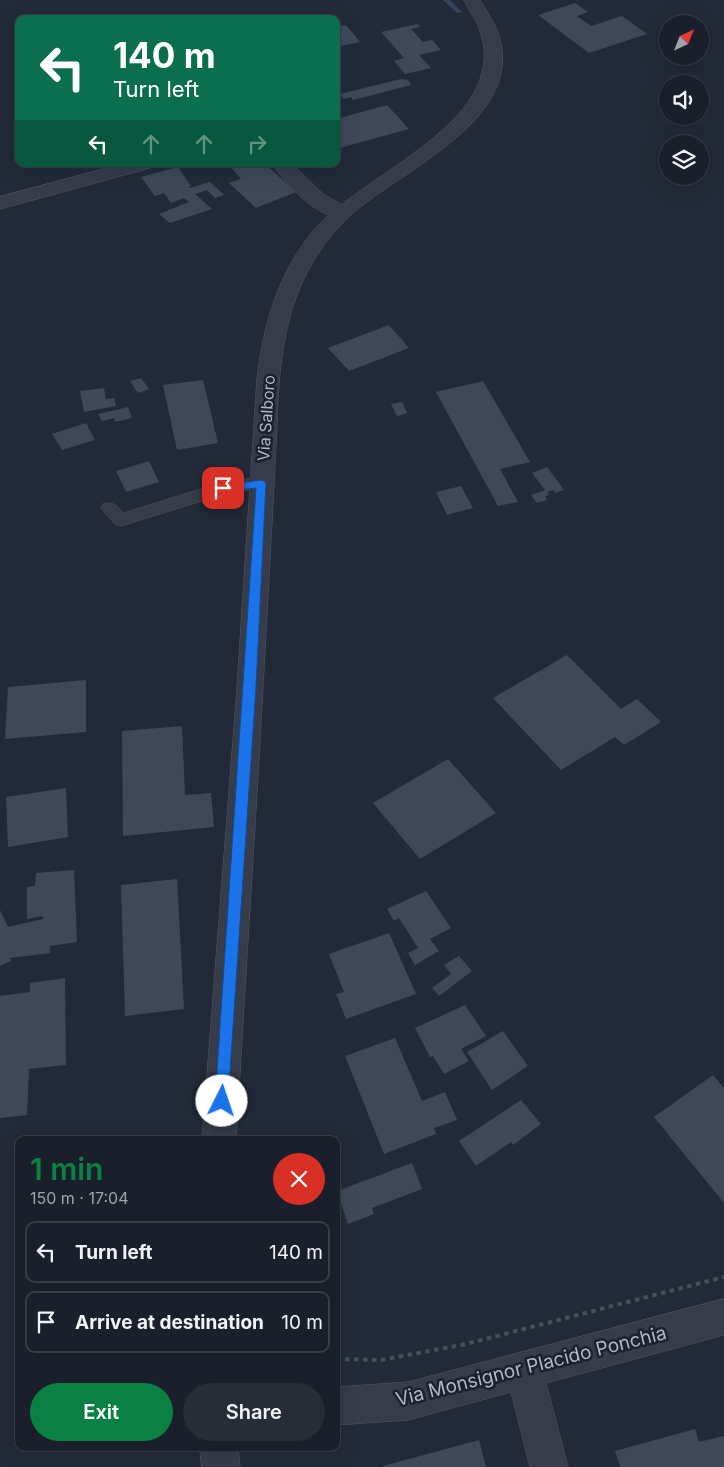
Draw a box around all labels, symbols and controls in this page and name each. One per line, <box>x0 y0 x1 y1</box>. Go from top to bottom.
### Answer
north arrow <box>659 15 709 65</box>
map controls <box>659 15 709 185</box>
text: 140 m <box>113 34 216 76</box>
icon: left <box>30 35 95 100</box>
button: sound <box>659 75 709 125</box>
text: Turn left <box>113 76 199 102</box>
icon: left <box>84 130 112 158</box>
icon: ahead <box>137 130 165 158</box>
icon: ahead <box>190 130 218 158</box>
icon: right <box>243 130 271 158</box>
button: layers <box>659 135 709 185</box>
street label: Via Salboro <box>253 374 279 462</box>
pin <box>202 467 244 509</box>
icon: arrive <box>209 474 237 502</box>
position arrow <box>195 1074 247 1126</box>
text: 1 min <box>30 1151 103 1187</box>
button: close <box>273 1153 325 1205</box>
text: 150 m · 17:04 <box>30 1188 129 1208</box>
icon: left <box>32 1238 60 1266</box>
text: Turn left <box>75 1241 153 1264</box>
text: 140 m <box>269 1241 323 1264</box>
icon: arrive <box>32 1308 60 1336</box>
text: Arrive at destination <box>75 1311 264 1334</box>
text: 10 m <box>281 1311 323 1334</box>
street label: Via Monsignor Placido Ponchia <box>393 1321 669 1411</box>
button: Exit <box>30 1383 173 1441</box>
button: Share <box>183 1383 325 1441</box>

